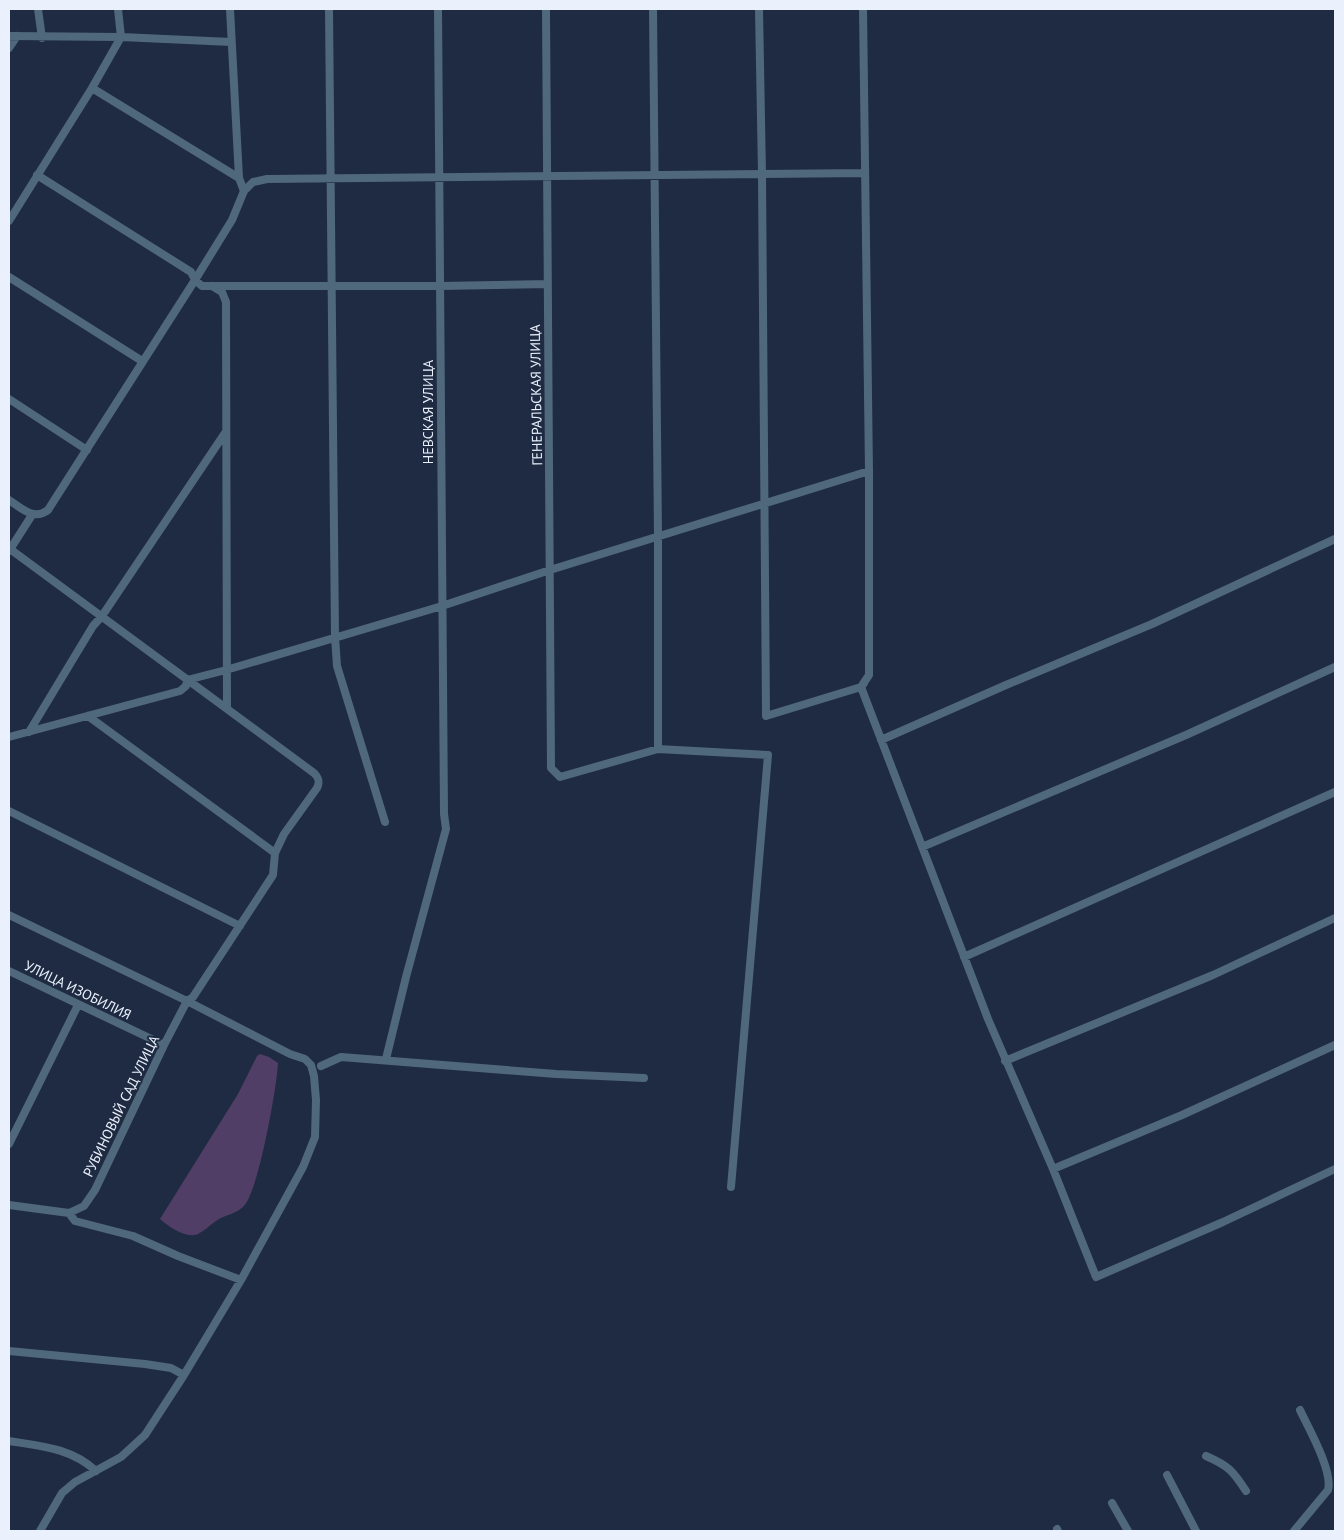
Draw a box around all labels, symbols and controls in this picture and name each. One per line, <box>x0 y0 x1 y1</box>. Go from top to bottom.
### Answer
street label: ГЕНЕРАЛЬСКАЯ УЛИЦА <box>526 323 546 466</box>
street label: НЕВСКАЯ УЛИЦА <box>419 359 437 464</box>
street label: УЛИЦА ИЗОБИЛИЯ <box>22 956 134 1024</box>
street label: РУБИНОВЫЙ САД УЛИЦА <box>79 1031 164 1180</box>

